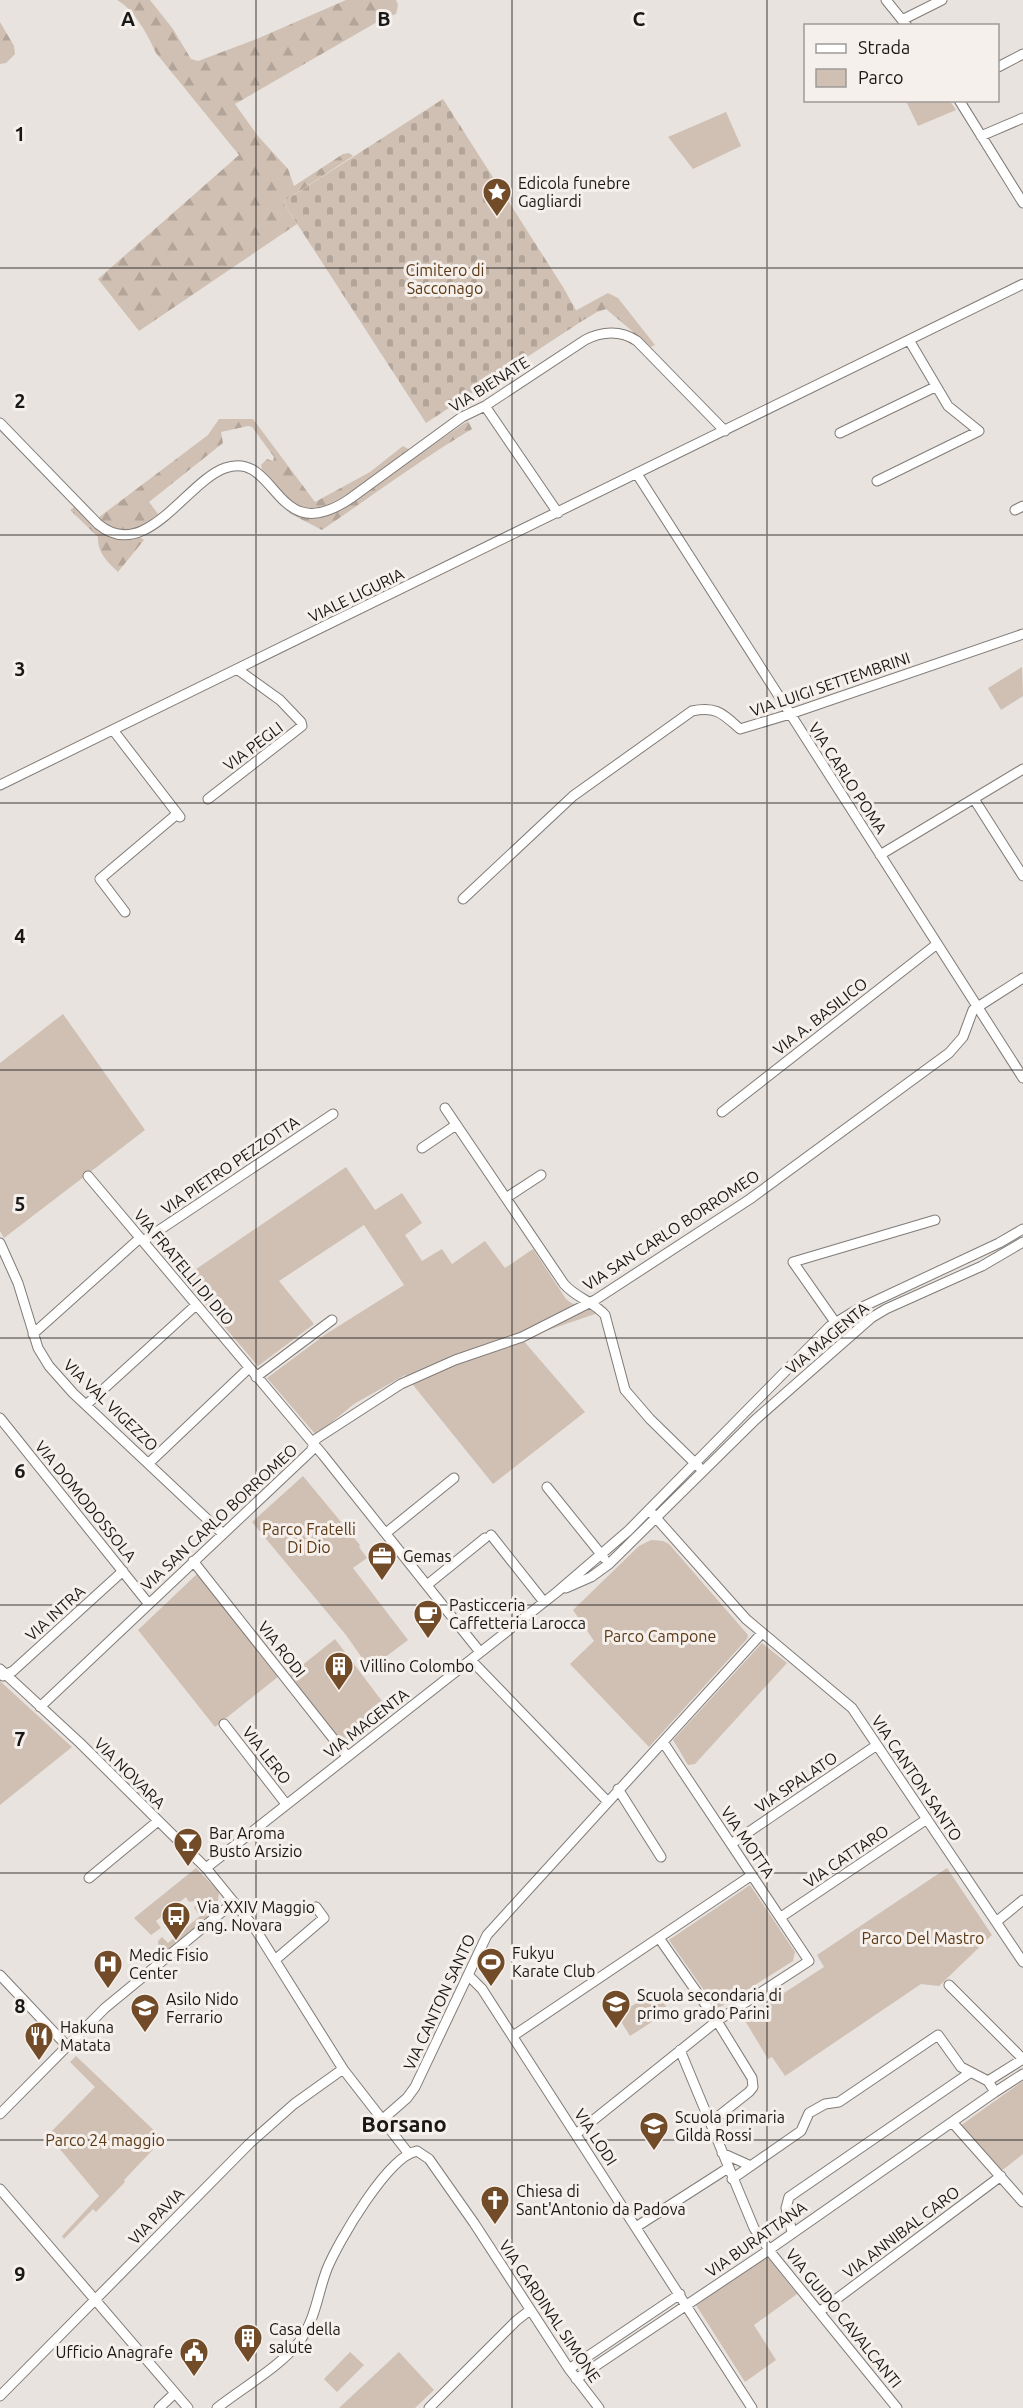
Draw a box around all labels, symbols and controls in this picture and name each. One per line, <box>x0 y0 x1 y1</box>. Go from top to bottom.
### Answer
text: A <box>121 7 135 30</box>
text: B <box>377 7 391 30</box>
text: C <box>633 7 646 30</box>
legend <box>804 24 999 102</box>
text: Strada <box>858 37 910 57</box>
text: Parco <box>858 67 904 87</box>
text: 1 <box>14 122 26 145</box>
place label: Edicola funebre Gagliardi <box>518 174 630 210</box>
place icon: Edicola funebre Gagliardi <box>481 176 513 218</box>
park label: Cimitero di Sacconago <box>406 261 484 297</box>
street label: VIA BIENATE <box>446 352 532 416</box>
text: 2 <box>14 389 26 412</box>
street label: VIALE LIGURIA <box>305 564 407 626</box>
street label: VIA LUIGI SETTEMBRINI <box>748 648 912 720</box>
text: 3 <box>14 657 26 680</box>
street label: VIA PEGLI <box>220 718 286 774</box>
street label: VIA CARLO POMA <box>805 719 891 837</box>
text: 4 <box>14 924 26 947</box>
street label: VIA A. BASILICO <box>769 974 871 1058</box>
street label: VIA PIETRO PEZZOTTA <box>158 1112 303 1218</box>
street label: VIA SAN CARLO BORROMEO <box>580 1166 762 1294</box>
text: 5 <box>14 1192 26 1215</box>
street label: VIA FRATELLI DI DIO <box>130 1205 238 1329</box>
street label: VIA MAGENTA <box>782 1298 872 1378</box>
street label: VIA VAL VIGEZZO <box>60 1355 162 1455</box>
street label: VIA DOMODOSSOLA <box>32 1437 141 1566</box>
street label: VIA SAN CARLO BORROMEO <box>137 1440 301 1594</box>
text: 6 <box>14 1459 26 1482</box>
park label: Parco Fratelli Di Dio <box>262 1520 356 1556</box>
office icon: Gemas <box>366 1540 398 1582</box>
place label: Gemas <box>403 1547 451 1565</box>
street label: VIA INTRA <box>22 1581 89 1644</box>
place label: Pasticceria Caffetteria Larocca <box>449 1596 586 1632</box>
cafe icon: Pasticceria Caffetteria Larocca <box>412 1598 444 1640</box>
street label: VIA RODI <box>255 1617 309 1681</box>
park label: Parco Campone <box>604 1627 716 1645</box>
building icon: Villino Colombo <box>323 1650 355 1692</box>
place label: Villino Colombo <box>360 1657 474 1675</box>
street label: VIA MAGENTA <box>320 1684 412 1761</box>
street label: VIA CANTON SANTO <box>868 1712 966 1844</box>
street label: VIA LERO <box>239 1723 295 1787</box>
text: 7 <box>14 1727 26 1750</box>
street label: VIA NOVARA <box>91 1734 170 1813</box>
street label: VIA SPALATO <box>752 1748 840 1816</box>
street label: VIA MOTTA <box>718 1803 779 1882</box>
street label: VIA CATTARO <box>800 1821 892 1891</box>
place label: Bar Aroma Busto Arsizio <box>209 1824 302 1860</box>
bar icon: Bar Aroma Busto Arsizio <box>172 1826 204 1868</box>
place label: Via XXIV Maggio ang. Novara <box>197 1898 315 1934</box>
bus stop icon: Via XXIV Maggio ang. Novara <box>160 1900 192 1942</box>
park label: Parco Del Mastro <box>862 1929 984 1947</box>
street label: VIA CANTON SANTO <box>400 1931 478 2073</box>
place label: Fukyu Karate Club <box>512 1944 595 1980</box>
place label: Medic Fisio Center <box>129 1946 209 1982</box>
sports icon: Fukyu Karate Club <box>475 1946 507 1988</box>
hospital icon: Medic Fisio Center <box>92 1948 124 1990</box>
place label: Scuola secondaria di primo grado Parini <box>637 1986 782 2022</box>
school or university icon: Scuola secondaria di primo grado Parini <box>600 1988 632 2030</box>
place label: Asilo Nido Ferrario <box>166 1990 239 2026</box>
school or university icon: Asilo Nido Ferrario <box>129 1992 161 2034</box>
text: 8 <box>14 1994 26 2017</box>
place label: Hakuna Matata <box>60 2018 114 2054</box>
restaurant icon: Hakuna Matata <box>23 2020 55 2062</box>
street label: VIA LODI <box>571 2105 621 2169</box>
place label: Scuola primaria Gilda Rossi <box>675 2108 785 2144</box>
school or university icon: Scuola primaria Gilda Rossi <box>638 2110 670 2152</box>
district label: Borsano <box>361 2111 447 2136</box>
park label: Parco 24 maggio <box>45 2131 165 2149</box>
place label: Chiesa di Sant'Antonio da Padova <box>516 2182 686 2218</box>
street label: VIA ANNIBAL CARO <box>839 2182 963 2282</box>
street label: VIA PAVIA <box>125 2184 188 2248</box>
church icon: Chiesa di Sant'Antonio da Padova <box>479 2184 511 2226</box>
street label: VIA BURATTANA <box>702 2197 810 2280</box>
street label: VIA CARDINAL SIMONE <box>496 2237 604 2385</box>
street label: VIA GUIDO CAVALCANTI <box>782 2245 906 2391</box>
text: 9 <box>14 2262 26 2285</box>
place label: Casa della salute <box>269 2320 341 2356</box>
building icon: Casa della salute <box>232 2322 264 2364</box>
public building icon: Ufficio Anagrafe <box>178 2336 210 2378</box>
place label: Ufficio Anagrafe <box>55 2343 173 2361</box>

